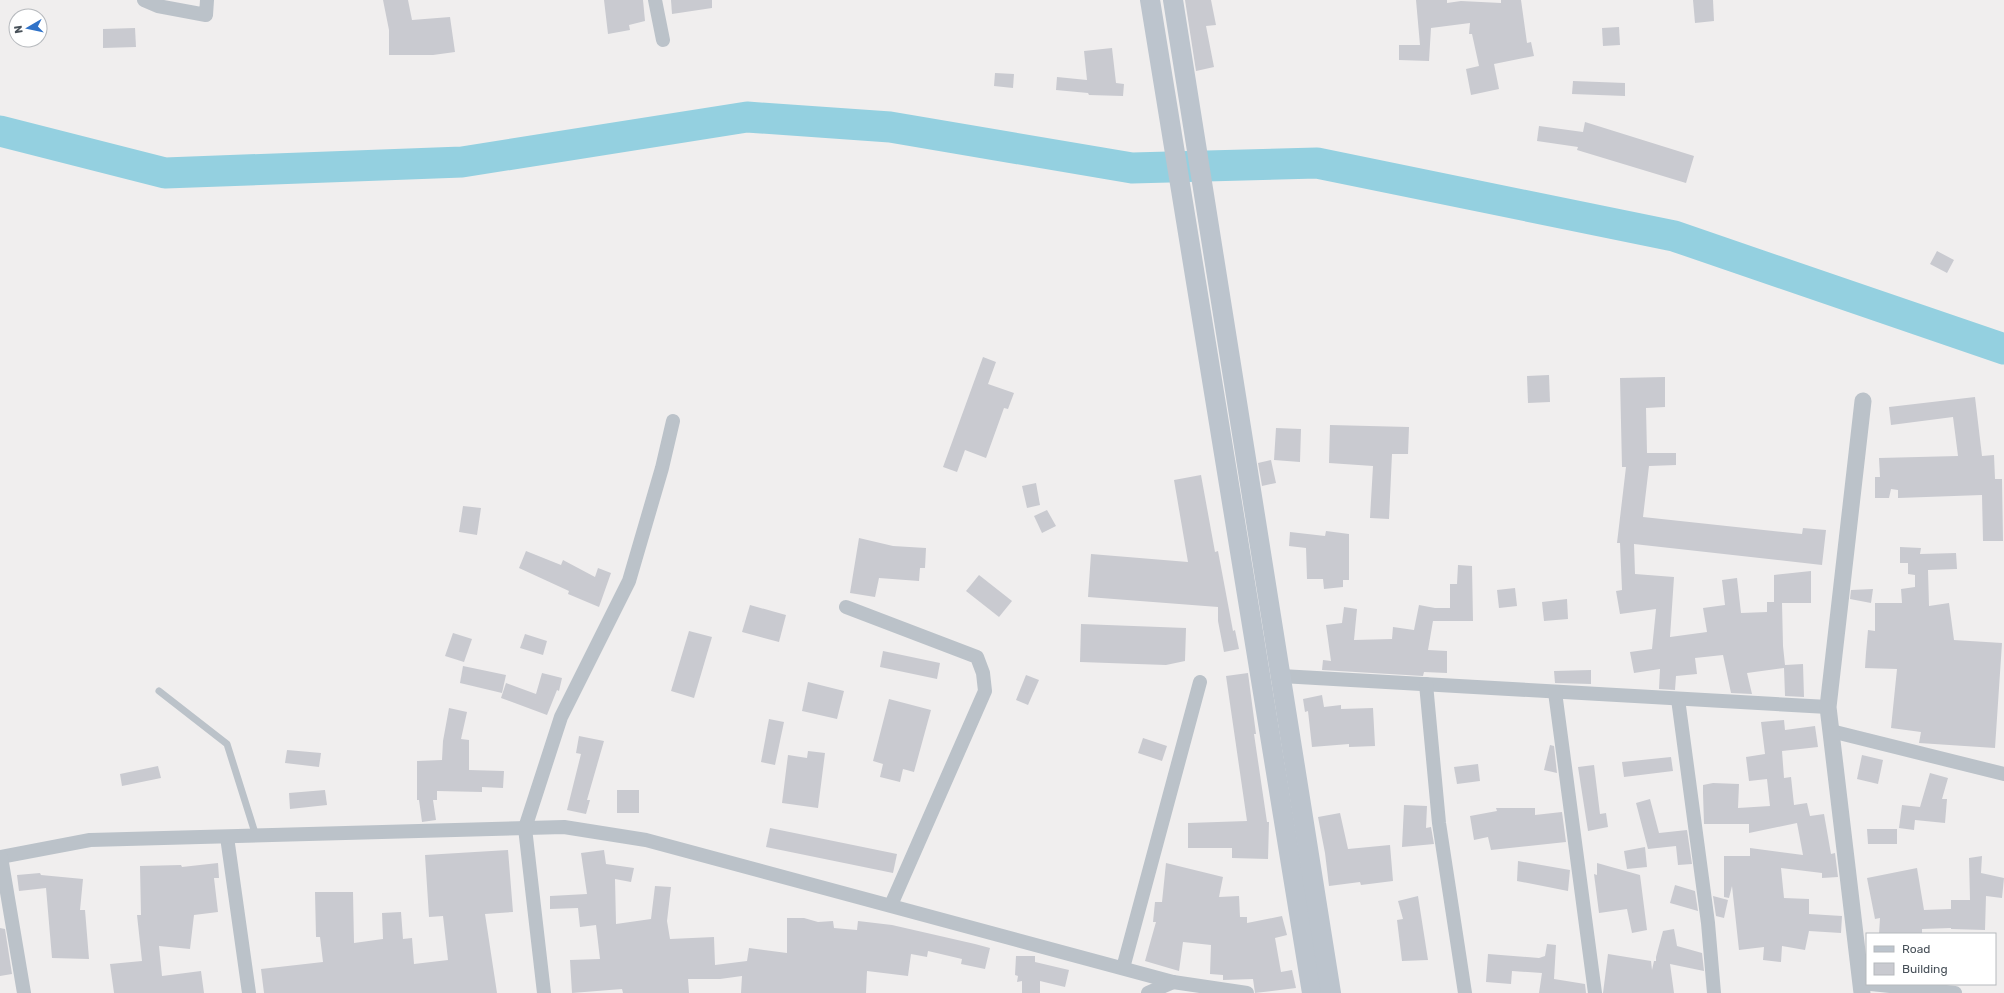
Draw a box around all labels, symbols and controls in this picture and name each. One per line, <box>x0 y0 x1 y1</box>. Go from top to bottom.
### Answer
north arrow <box>8 8 48 48</box>
text: N <box>12 24 26 34</box>
legend <box>1866 933 1996 985</box>
text: Road <box>1902 942 1930 956</box>
text: Building <box>1902 962 1948 976</box>

